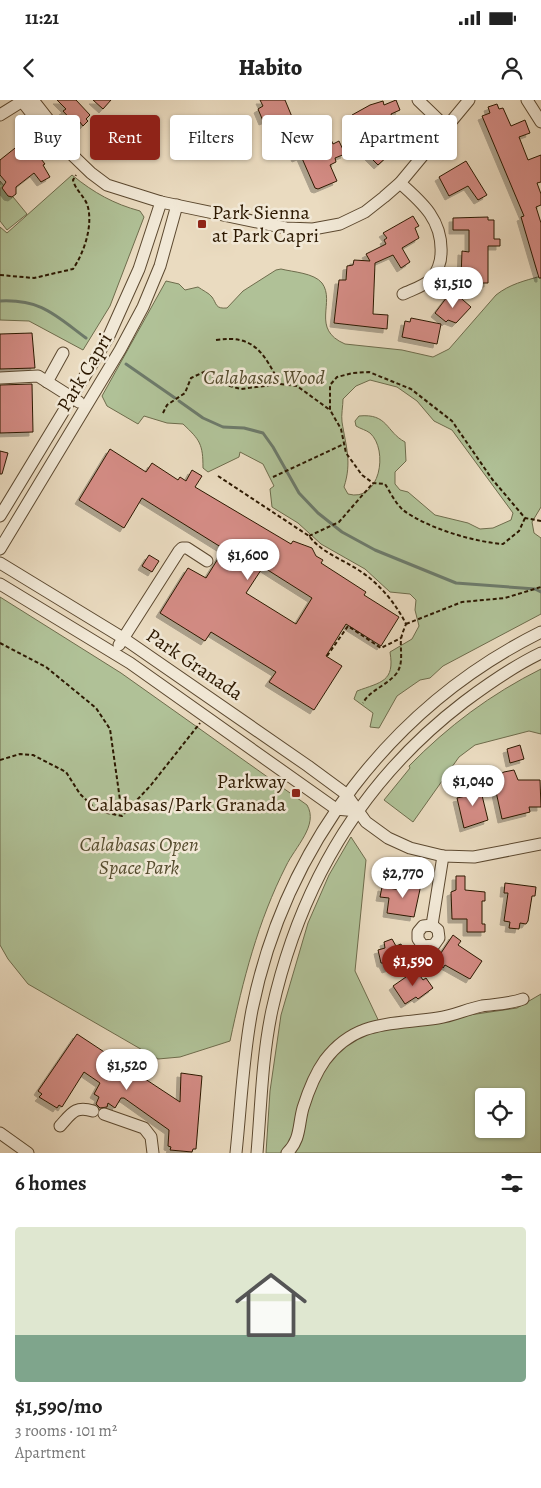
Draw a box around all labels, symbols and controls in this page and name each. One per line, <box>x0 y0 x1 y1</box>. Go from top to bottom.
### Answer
text: 11:21 <box>25 5 59 31</box>
text: Habito <box>239 53 302 83</box>
icon: back <box>15 54 43 82</box>
icon: person <box>498 54 526 82</box>
chip: Buy <box>15 115 80 160</box>
chip: Rent <box>90 115 160 160</box>
chip: Filters <box>170 115 252 160</box>
chip: New <box>262 115 332 160</box>
chip: Apartment <box>342 115 457 160</box>
place label: Park Sienna at Park Capri <box>212 199 319 249</box>
marker: Park Sienna at Park Capri <box>196 218 208 230</box>
pin: $1,510 <box>412 266 494 309</box>
text: $1,510 <box>434 272 472 294</box>
street label: Park Capri <box>50 328 118 417</box>
park label: Calabasas Wood <box>203 364 325 391</box>
pin: $1,600 <box>207 538 289 581</box>
text: $1,600 <box>227 544 269 566</box>
street label: Park Granada <box>141 622 249 707</box>
pin: $1,040 <box>432 764 514 807</box>
place label: Parkway Calabasas/Park Granada <box>87 768 287 818</box>
text: $1,040 <box>452 770 494 792</box>
marker: Parkway Calabasas/Park Granada <box>290 787 302 799</box>
park label: Calabasas Open Space Park <box>79 831 199 881</box>
pin: $2,770 <box>362 856 444 899</box>
text: $2,770 <box>382 862 424 884</box>
pin: $1,590 <box>372 944 454 987</box>
text: $1,590 <box>393 950 433 972</box>
pin: $1,520 <box>86 1048 168 1091</box>
text: $1,520 <box>107 1054 147 1076</box>
map controls <box>475 1088 525 1138</box>
button: locate <box>475 1088 525 1138</box>
text: 6 homes <box>15 1169 87 1197</box>
icon: filters <box>498 1169 526 1197</box>
icon: home <box>226 1260 316 1350</box>
text: $1,590/mo <box>15 1392 103 1420</box>
text: 3 rooms · 101 m² <box>15 1420 117 1442</box>
text: Apartment <box>15 1442 86 1464</box>

